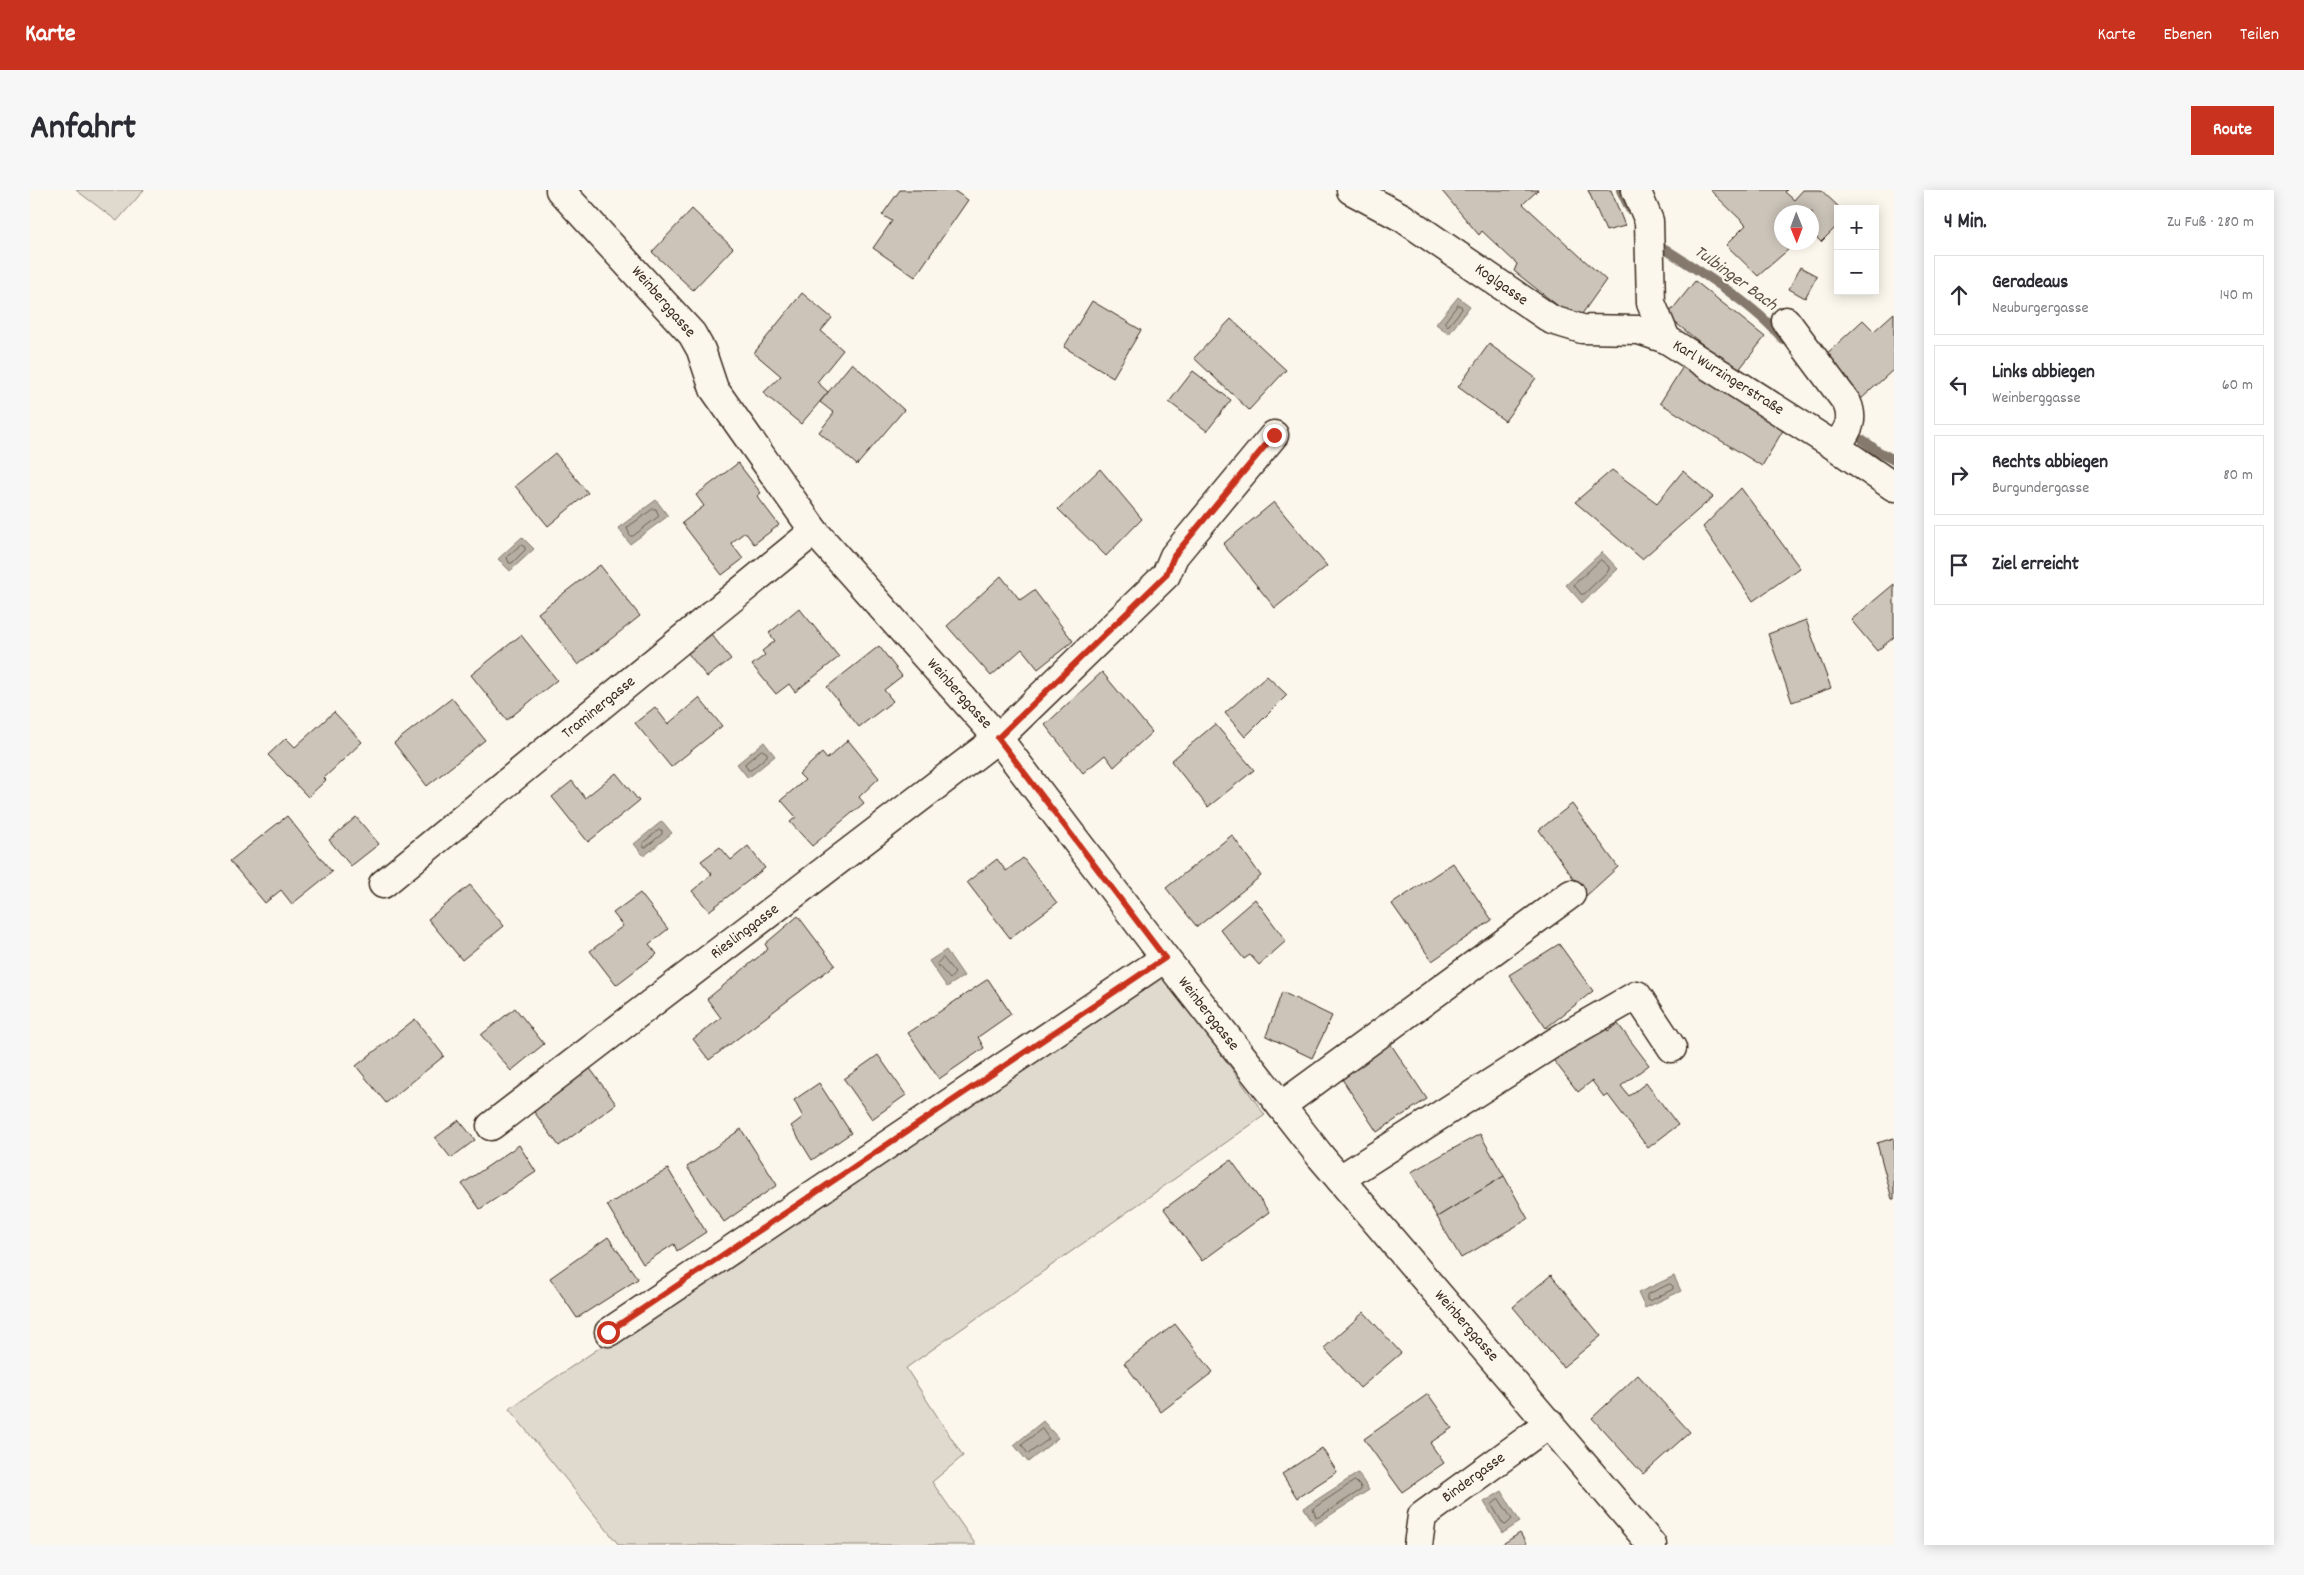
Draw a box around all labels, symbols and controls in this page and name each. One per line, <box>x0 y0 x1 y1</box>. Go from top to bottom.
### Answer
text: Karte <box>25 18 76 52</box>
text: Karte <box>2098 23 2136 48</box>
text: Ebenen <box>2164 23 2212 48</box>
text: Teilen <box>2240 23 2279 48</box>
text: Anfahrt <box>30 105 136 155</box>
button: Route <box>2191 106 2274 155</box>
north arrow <box>1774 205 1819 250</box>
map controls <box>1834 205 1879 295</box>
button: + <box>1834 205 1879 250</box>
text: 4 Min. <box>1944 208 1987 238</box>
text: Zu Fuß · 280 m <box>2167 211 2254 234</box>
water label: Tulbinger Bach <box>1688 240 1782 318</box>
button: − <box>1834 250 1879 295</box>
street label: Koglgasse <box>1470 258 1532 312</box>
street label: Weinberggasse <box>625 261 701 343</box>
text: Geradeaus <box>1992 270 2068 297</box>
icon: ahead <box>1945 281 1973 309</box>
text: 140 m <box>2219 284 2253 307</box>
text: Neuburgergasse <box>1992 297 2089 320</box>
street label: Karl Wurzingerstraße <box>1668 334 1788 422</box>
text: Links abbiegen <box>1992 360 2095 387</box>
icon: left <box>1945 371 1973 399</box>
text: 60 m <box>2222 374 2253 397</box>
text: Weinberggasse <box>1992 387 2080 410</box>
route end <box>1263 424 1286 447</box>
text: Rechts abbiegen <box>1992 450 2108 477</box>
icon: right <box>1945 461 1973 489</box>
text: 80 m <box>2223 464 2253 487</box>
text: Burgundergasse <box>1992 477 2089 500</box>
icon: arrive <box>1945 551 1973 579</box>
text: Ziel erreicht <box>1992 552 2079 579</box>
street label: Weinberggasse <box>921 653 997 735</box>
street label: Traminergasse <box>557 671 641 745</box>
street label: Rieslinggasse <box>706 899 784 965</box>
street label: Weinberggasse <box>1172 972 1244 1056</box>
street label: Weinberggasse <box>1428 1285 1504 1367</box>
route start <box>597 1321 620 1344</box>
street label: Bindergasse <box>1438 1447 1510 1509</box>

